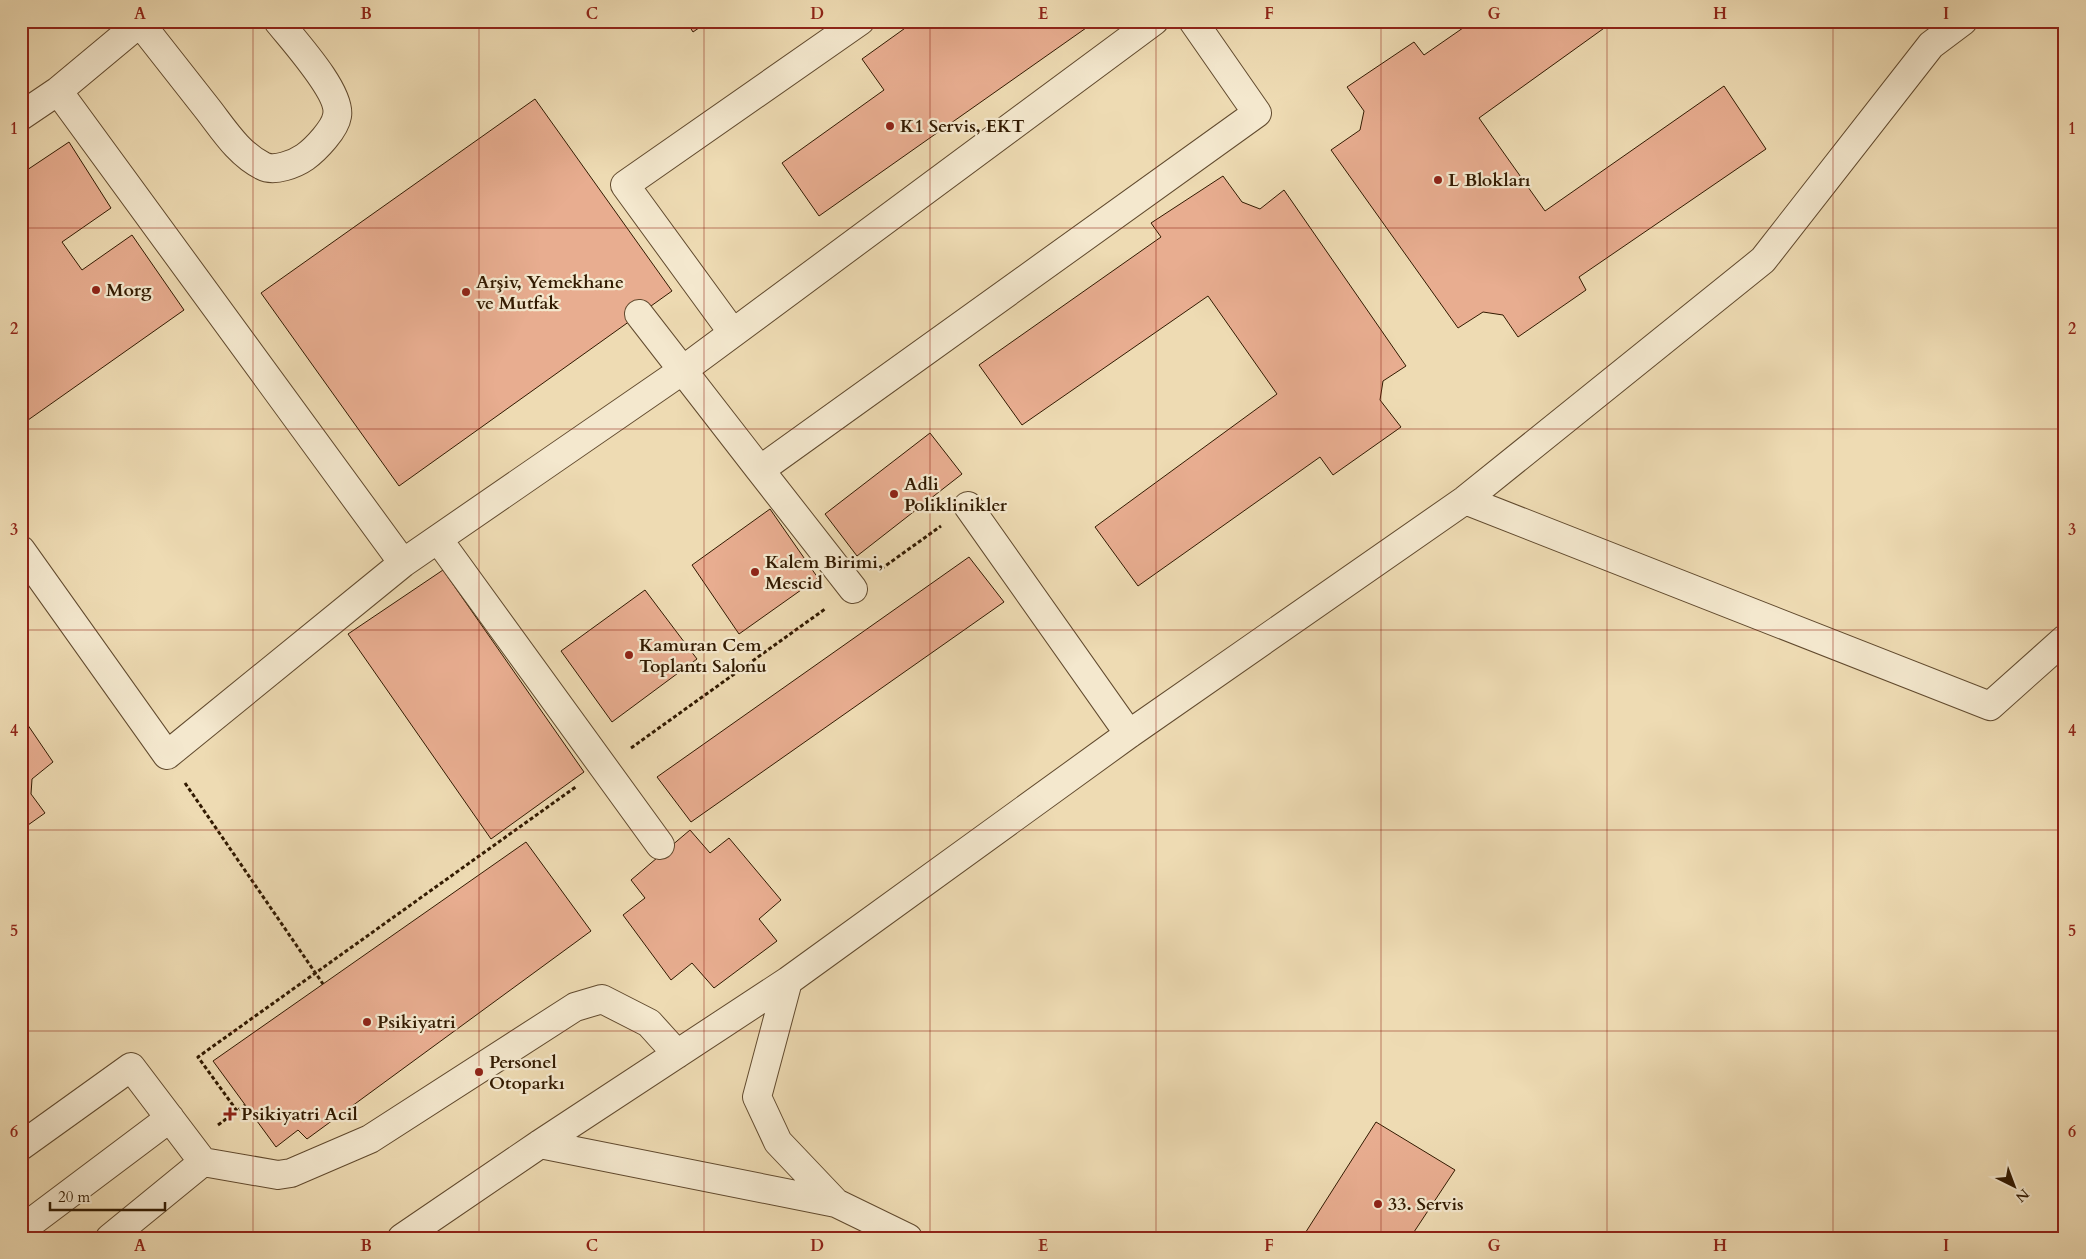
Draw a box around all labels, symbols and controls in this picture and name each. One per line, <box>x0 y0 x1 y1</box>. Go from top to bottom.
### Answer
text: A <box>134 3 146 25</box>
text: B <box>360 3 372 25</box>
text: C <box>586 3 598 25</box>
text: D <box>810 3 824 25</box>
text: E <box>1038 3 1048 25</box>
text: F <box>1264 3 1274 25</box>
text: G <box>1487 3 1501 25</box>
text: H <box>1713 3 1727 25</box>
text: I <box>1943 3 1949 25</box>
place label: K1 Servis, EKT <box>900 114 1025 139</box>
text: 1 <box>10 118 18 140</box>
text: 1 <box>2068 118 2076 140</box>
marker: K1 Servis, EKT <box>884 120 896 132</box>
place label: L Blokları <box>1448 168 1531 193</box>
marker: L Blokları <box>1432 174 1444 186</box>
place label: Arşiv, Yemekhane ve Mutfak <box>476 270 624 316</box>
place label: Morg <box>106 278 152 303</box>
marker: Morg <box>90 284 102 296</box>
marker: Arşiv, Yemekhane ve Mutfak <box>460 286 472 298</box>
text: 2 <box>10 318 18 340</box>
text: 2 <box>2068 318 2076 340</box>
place label: Adli Poliklinikler <box>904 472 1008 518</box>
marker: Adli Poliklinikler <box>888 488 900 500</box>
text: 3 <box>10 519 18 541</box>
text: 3 <box>2068 519 2076 541</box>
place label: Kalem Birimi, Mescid <box>765 550 883 596</box>
marker: Kalem Birimi, Mescid <box>749 566 761 578</box>
place label: Kamuran Cem Toplantı Salonu <box>639 633 767 679</box>
marker: Kamuran Cem Toplantı Salonu <box>623 649 635 661</box>
text: 4 <box>10 720 18 742</box>
text: 4 <box>2068 720 2076 742</box>
text: 5 <box>10 920 18 942</box>
text: 5 <box>2068 920 2076 942</box>
place label: Psikiyatri <box>377 1010 456 1035</box>
marker: Psikiyatri <box>361 1016 373 1028</box>
place label: Personel Otoparkı <box>489 1050 565 1096</box>
marker: Personel Otoparkı <box>473 1066 485 1078</box>
place label: Psikiyatri Acil <box>241 1102 358 1127</box>
marker: Psikiyatri Acil <box>223 1107 237 1121</box>
text: 6 <box>10 1121 18 1143</box>
text: 6 <box>2068 1121 2076 1143</box>
north arrow <box>1988 1162 2038 1212</box>
scale bar <box>50 1179 165 1211</box>
text: N <box>2011 1184 2033 1206</box>
text: 20 m <box>58 1187 90 1207</box>
place label: 33. Servis <box>1388 1192 1464 1217</box>
marker: 33. Servis <box>1372 1198 1384 1210</box>
text: A <box>134 1235 146 1257</box>
text: B <box>360 1235 372 1257</box>
text: C <box>586 1235 598 1257</box>
text: D <box>810 1235 824 1257</box>
text: E <box>1038 1235 1048 1257</box>
text: F <box>1264 1235 1274 1257</box>
text: G <box>1487 1235 1501 1257</box>
text: H <box>1713 1235 1727 1257</box>
text: I <box>1943 1235 1949 1257</box>

